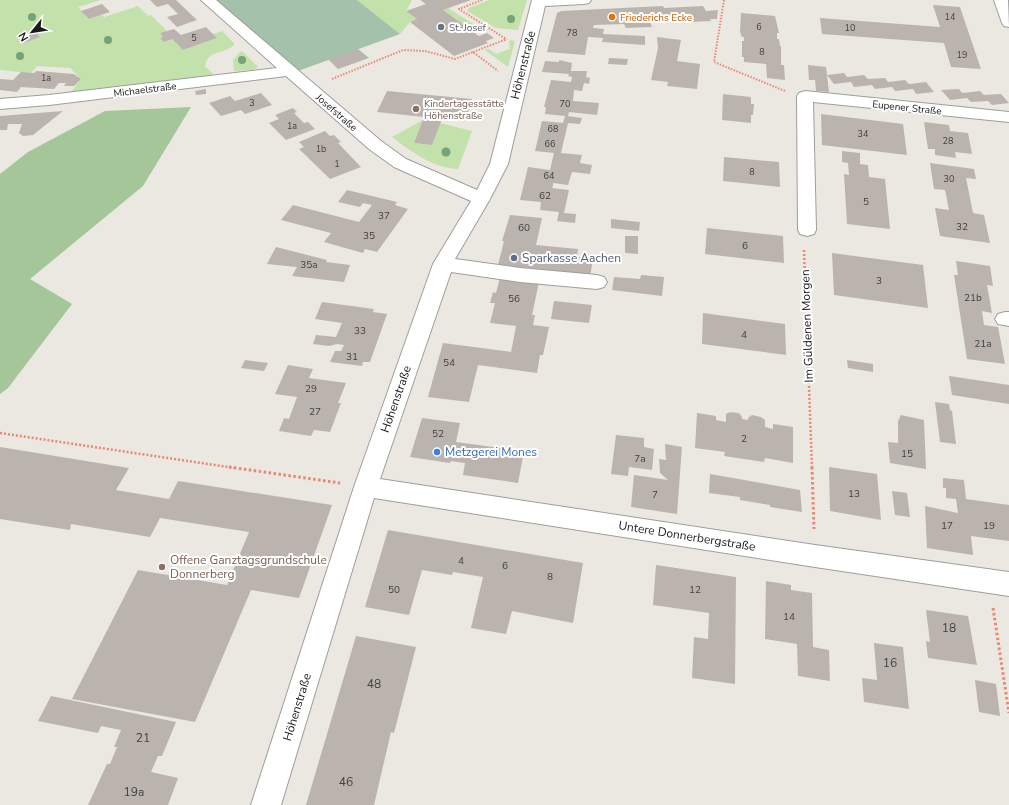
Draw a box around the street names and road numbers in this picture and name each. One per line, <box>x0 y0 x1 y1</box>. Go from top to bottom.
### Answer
street label: Höhenstraße <box>507 29 539 101</box>
street label: Michaelstraße <box>113 79 177 101</box>
street label: Josefstraße <box>312 90 360 135</box>
street label: Eupener Straße <box>872 97 942 119</box>
street label: Im Güldenen Morgen <box>797 269 817 383</box>
street label: Höhenstraße <box>377 363 415 435</box>
street label: Untere Donnerbergstraße <box>617 517 757 555</box>
street label: Höhenstraße <box>279 671 315 743</box>

